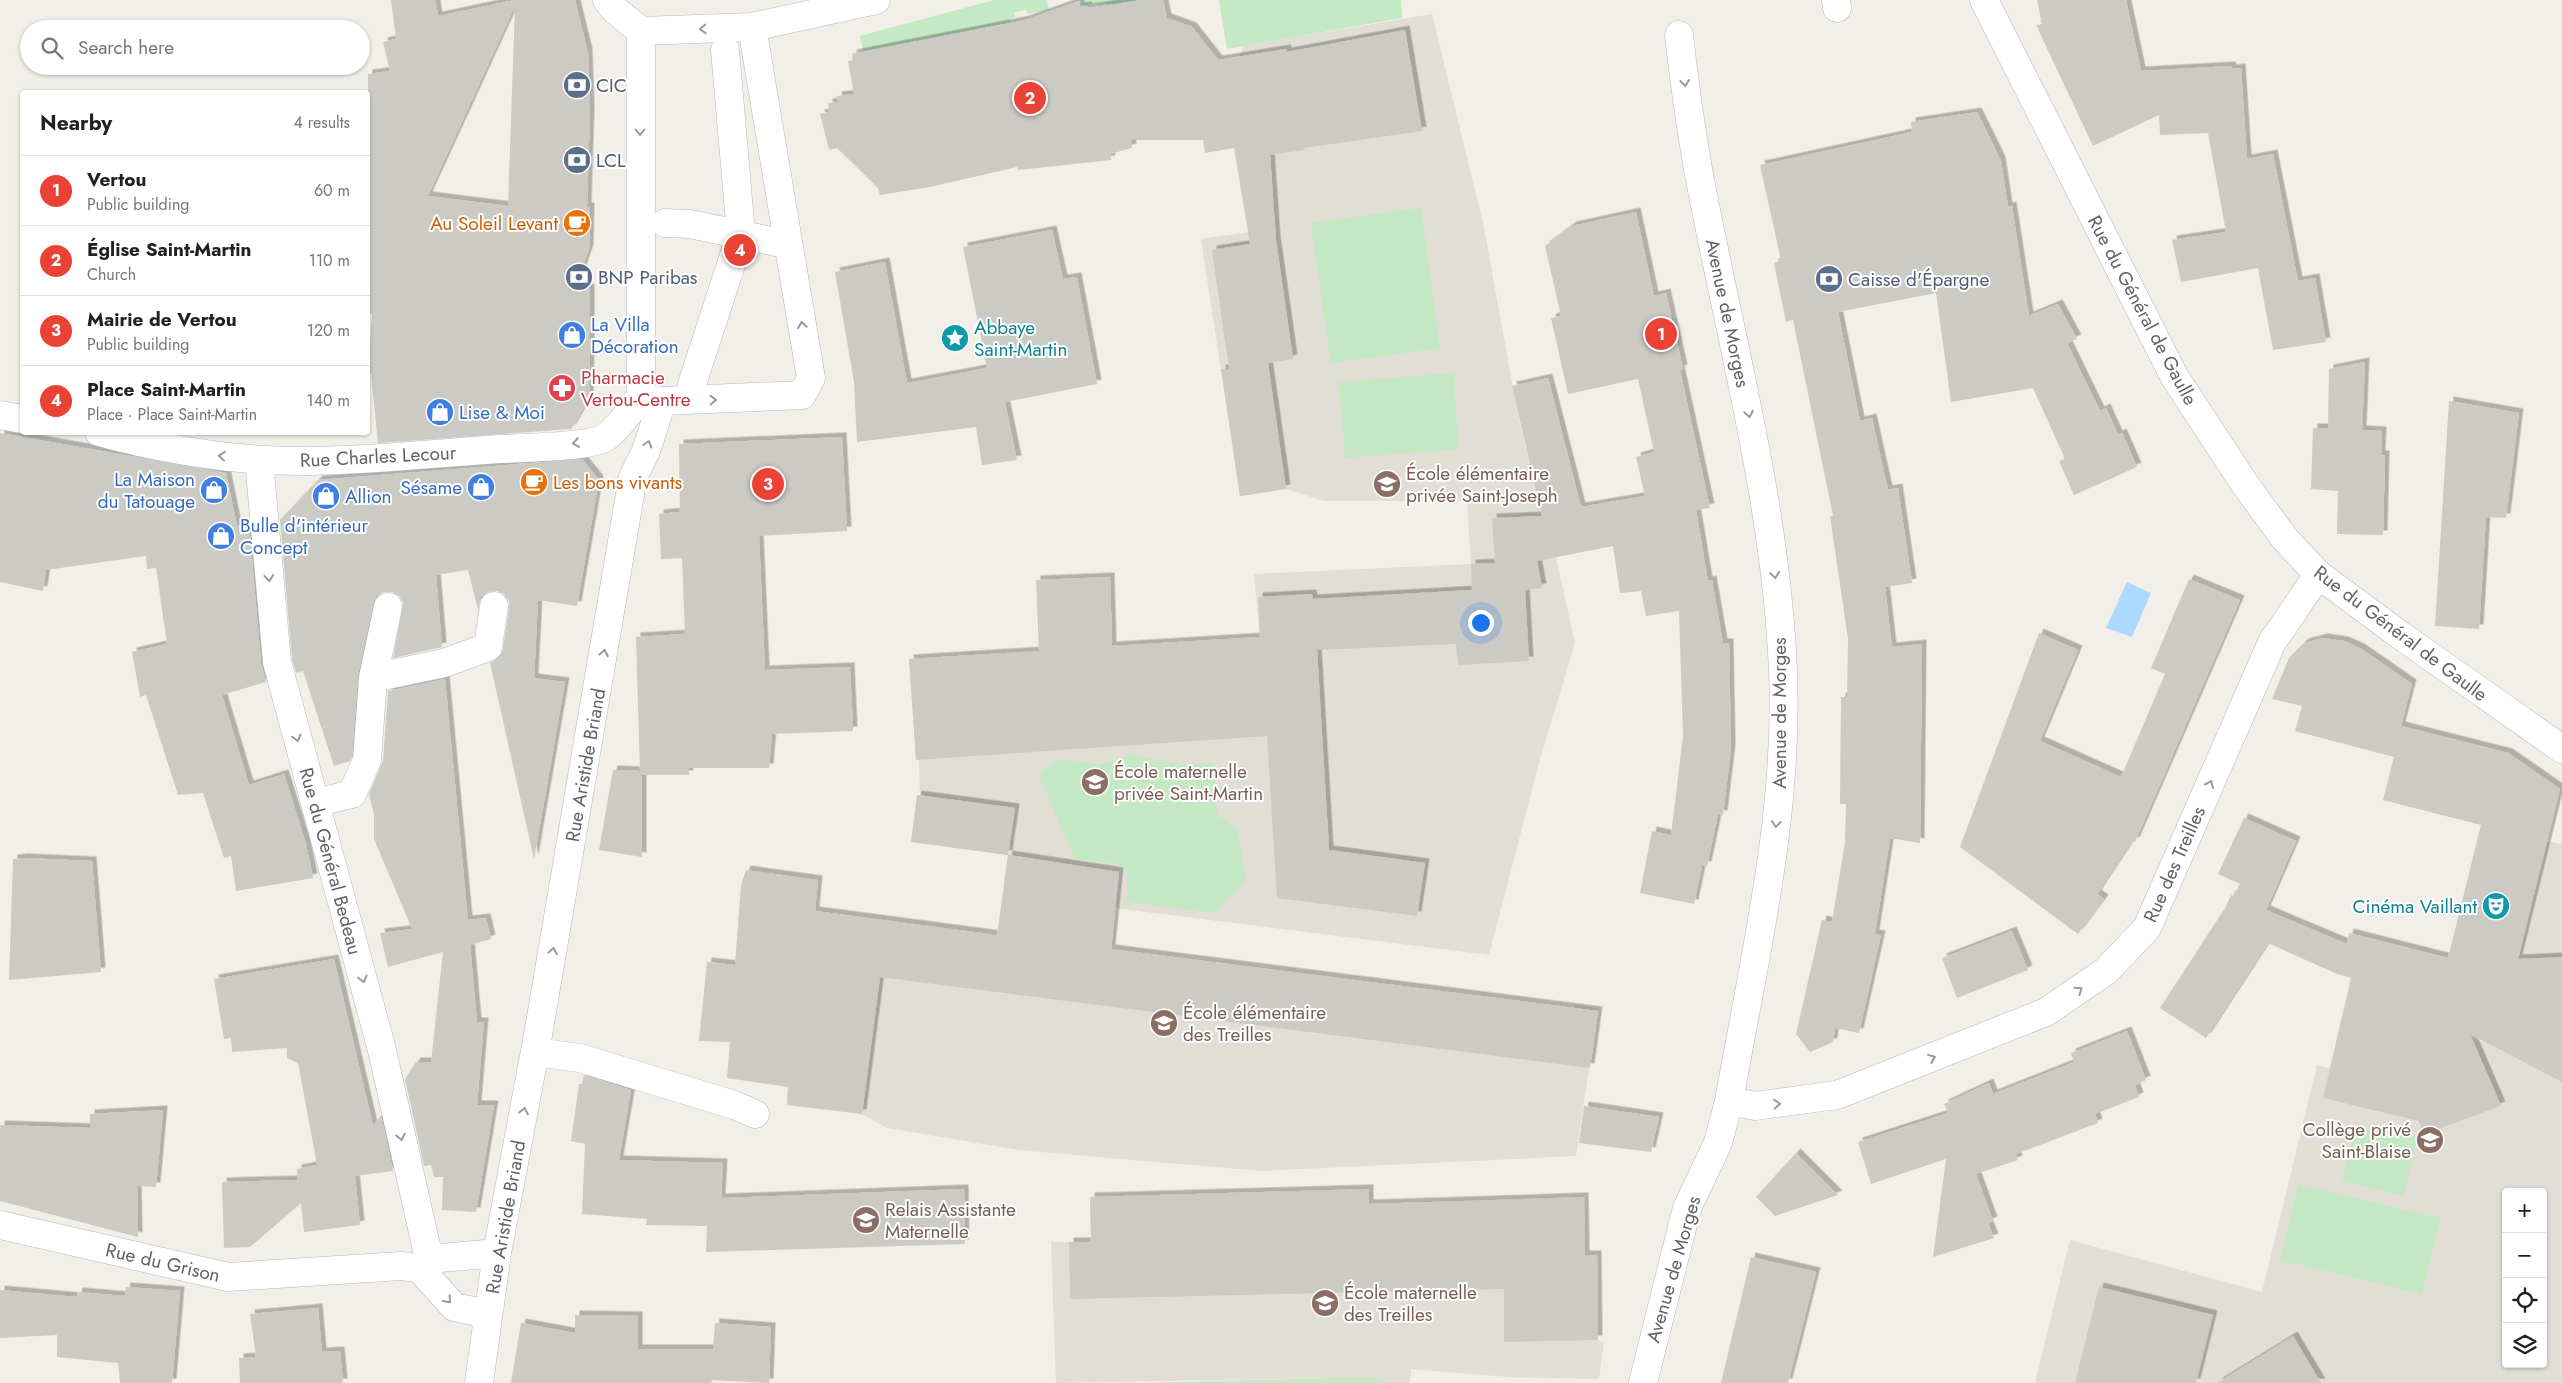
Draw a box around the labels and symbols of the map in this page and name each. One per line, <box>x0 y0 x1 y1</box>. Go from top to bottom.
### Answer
one-way arrow <box>699 24 707 35</box>
bank icon: CIC <box>562 70 592 100</box>
place label: CIC <box>596 72 627 99</box>
pin: 2 <box>1014 79 1046 117</box>
one-way arrow <box>1679 79 1690 87</box>
one-way arrow <box>635 128 645 136</box>
bank icon: LCL <box>562 145 592 175</box>
place label: LCL <box>596 147 626 174</box>
cafe icon: Au Soleil Levant <box>562 208 592 238</box>
place label: Au Soleil Levant <box>430 210 558 237</box>
street label: Rue du Général de Gaulle <box>2081 211 2204 410</box>
pin: 4 <box>724 231 756 269</box>
street label: Avenue de Morges <box>1699 236 1757 390</box>
bank icon: BNP Paribas <box>564 262 594 292</box>
place label: BNP Paribas <box>598 264 698 291</box>
bank icon: Caisse d'Épargne <box>1814 264 1844 294</box>
place label: Caisse d'Épargne <box>1848 266 1990 293</box>
place label: La Villa Décoration <box>591 311 679 360</box>
place label: Abbaye Saint-Martin <box>974 314 1068 363</box>
pin: 1 <box>1645 315 1677 353</box>
shop icon: La Villa Décoration <box>557 320 587 350</box>
one-way arrow <box>798 321 808 329</box>
place icon: Abbaye Saint-Martin <box>940 323 970 353</box>
place label: Pharmacie Vertou-Centre <box>581 364 691 413</box>
pharmacy icon: Pharmacie Vertou-Centre <box>547 373 577 403</box>
one-way arrow <box>709 394 717 405</box>
shop icon: Lise & Moi <box>425 397 455 427</box>
place label: Lise & Moi <box>459 399 545 426</box>
one-way arrow <box>1743 410 1753 419</box>
one-way arrow <box>572 438 581 448</box>
street label: Rue Charles Lecour <box>299 439 457 474</box>
one-way arrow <box>643 440 653 448</box>
one-way arrow <box>218 451 226 462</box>
place label: École élémentaire privée Saint-Joseph <box>1406 460 1558 509</box>
pin: 3 <box>752 465 784 503</box>
place label: La Maison du Tatouage <box>98 466 195 515</box>
cafe icon: Les bons vivants <box>519 467 549 497</box>
place label: Les bons vivants <box>553 469 683 496</box>
school or university icon: École élémentaire privée Saint-Joseph <box>1372 469 1402 499</box>
shop icon: Sésame <box>466 472 496 502</box>
place label: Sésame <box>400 474 462 501</box>
shop icon: La Maison du Tatouage <box>199 475 229 505</box>
shop icon: Allion <box>311 481 341 511</box>
place label: Allion <box>345 483 392 510</box>
place label: Bulle d'intérieur Concept <box>240 512 369 561</box>
shop icon: Bulle d'intérieur Concept <box>206 521 236 551</box>
street label: Rue du Général de Gaulle <box>2308 559 2493 708</box>
one-way arrow <box>1770 570 1780 579</box>
one-way arrow <box>264 574 275 582</box>
your location <box>1468 610 1494 636</box>
street label: Avenue de Morges <box>1766 637 1793 789</box>
one-way arrow <box>599 648 609 657</box>
street label: Rue Aristide Briand <box>559 686 612 844</box>
one-way arrow <box>292 733 302 741</box>
place label: École maternelle privée Saint-Martin <box>1114 758 1263 807</box>
street label: Rue du Général Bedeau <box>293 765 368 958</box>
school or university icon: École maternelle privée Saint-Martin <box>1080 767 1110 797</box>
one-way arrow <box>2204 780 2215 789</box>
street label: Rue des Treilles <box>2137 802 2212 927</box>
one-way arrow <box>1772 820 1782 828</box>
theatre icon: Cinéma Vaillant <box>2481 891 2511 921</box>
place label: Cinéma Vaillant <box>2352 893 2477 920</box>
one-way arrow <box>547 946 557 955</box>
one-way arrow <box>357 974 368 983</box>
one-way arrow <box>2073 987 2083 996</box>
place label: École élémentaire des Treilles <box>1183 999 1326 1048</box>
school or university icon: École élémentaire des Treilles <box>1149 1008 1179 1038</box>
one-way arrow <box>1927 1053 1936 1064</box>
one-way arrow <box>1774 1099 1782 1110</box>
one-way arrow <box>518 1106 528 1115</box>
place label: Collège privé Saint-Blaise <box>2303 1116 2411 1165</box>
school or university icon: Collège privé Saint-Blaise <box>2415 1125 2445 1155</box>
one-way arrow <box>396 1132 406 1141</box>
street label: Rue Aristide Briand <box>479 1138 532 1296</box>
street label: Avenue de Morges <box>1640 1192 1707 1346</box>
place label: Relais Assistante Maternelle <box>885 1196 1016 1245</box>
school or university icon: Relais Assistante Maternelle <box>851 1205 881 1235</box>
street label: Rue du Grison <box>103 1236 223 1289</box>
place label: École maternelle des Treilles <box>1344 1279 1477 1328</box>
school or university icon: École maternelle des Treilles <box>1310 1288 1340 1318</box>
one-way arrow <box>442 1295 451 1304</box>

